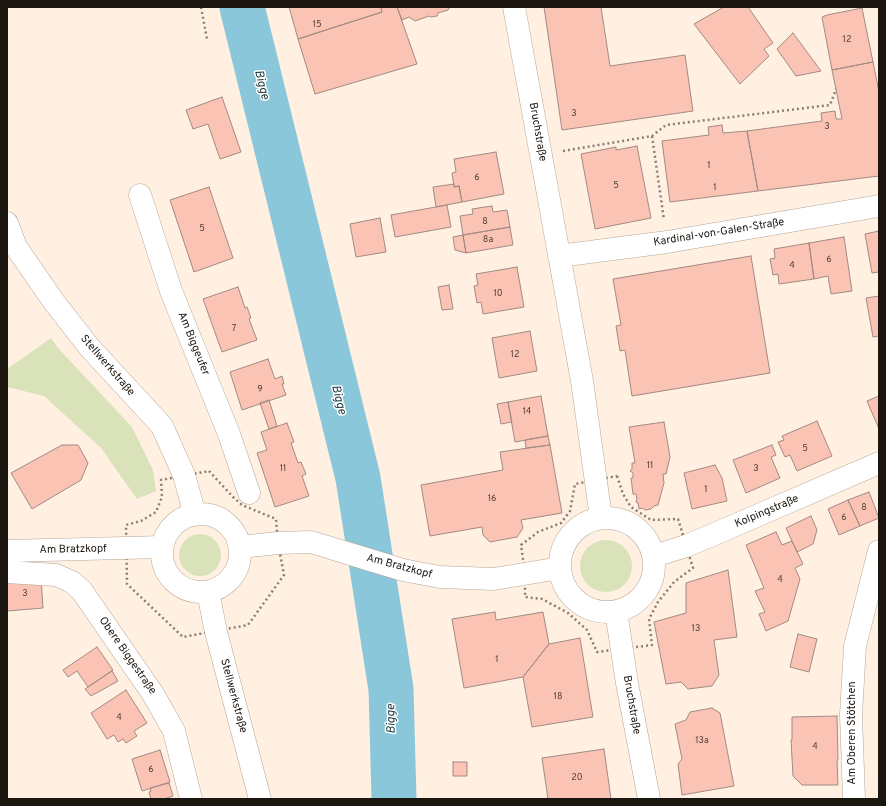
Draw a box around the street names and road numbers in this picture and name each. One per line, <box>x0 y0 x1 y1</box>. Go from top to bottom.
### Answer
street label: Bruchstraße <box>525 101 549 163</box>
street label: Kardinal-von-Galen-Straße <box>653 216 785 250</box>
street label: Am Biggeufer <box>174 310 212 378</box>
street label: Stellwerkstraße <box>77 333 137 399</box>
street label: Kolpingstraße <box>733 493 801 531</box>
street label: Am Bratzkopf <box>39 543 107 557</box>
street label: Am Bratzkopf <box>365 552 433 582</box>
street label: Obere Biggestraße <box>95 615 159 697</box>
street label: Stellwerkstraße <box>217 657 249 735</box>
street label: Bruchstraße <box>619 674 643 736</box>
street label: Am Oberen Stötchen <box>846 681 860 785</box>

